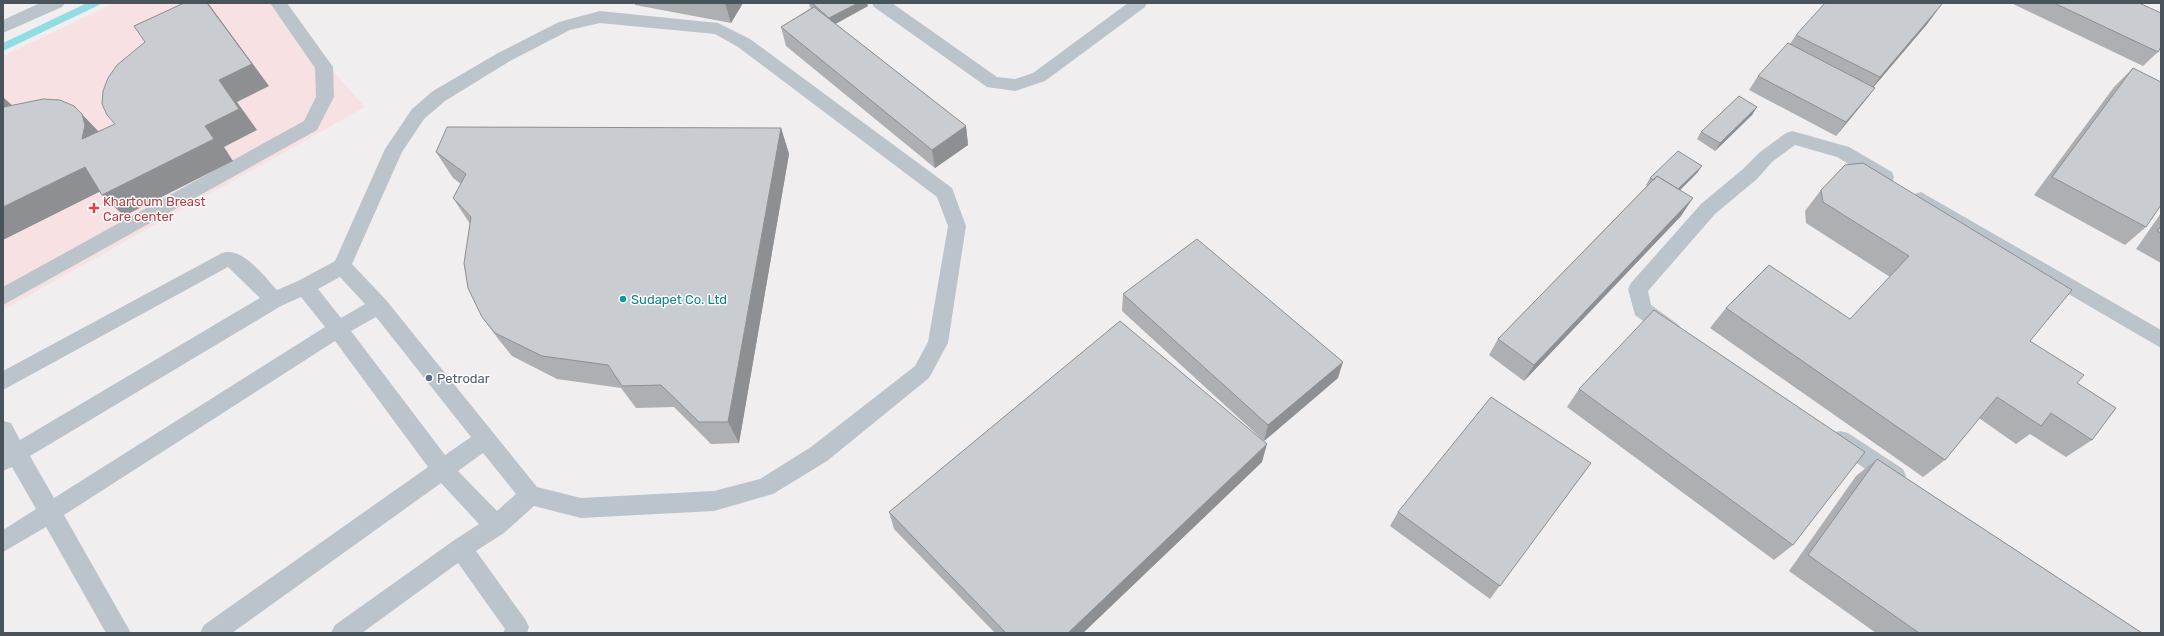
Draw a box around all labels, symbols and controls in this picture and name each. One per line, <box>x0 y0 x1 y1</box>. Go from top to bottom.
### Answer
place label: Khartoum Breast Care center <box>103 194 206 224</box>
marker: Khartoum Breast Care center <box>88 202 100 214</box>
place label: Sudapet Co. Ltd <box>631 292 727 307</box>
marker: Sudapet Co. Ltd <box>618 294 628 304</box>
place label: Petrodar <box>437 371 490 386</box>
marker: Petrodar <box>424 373 434 383</box>

